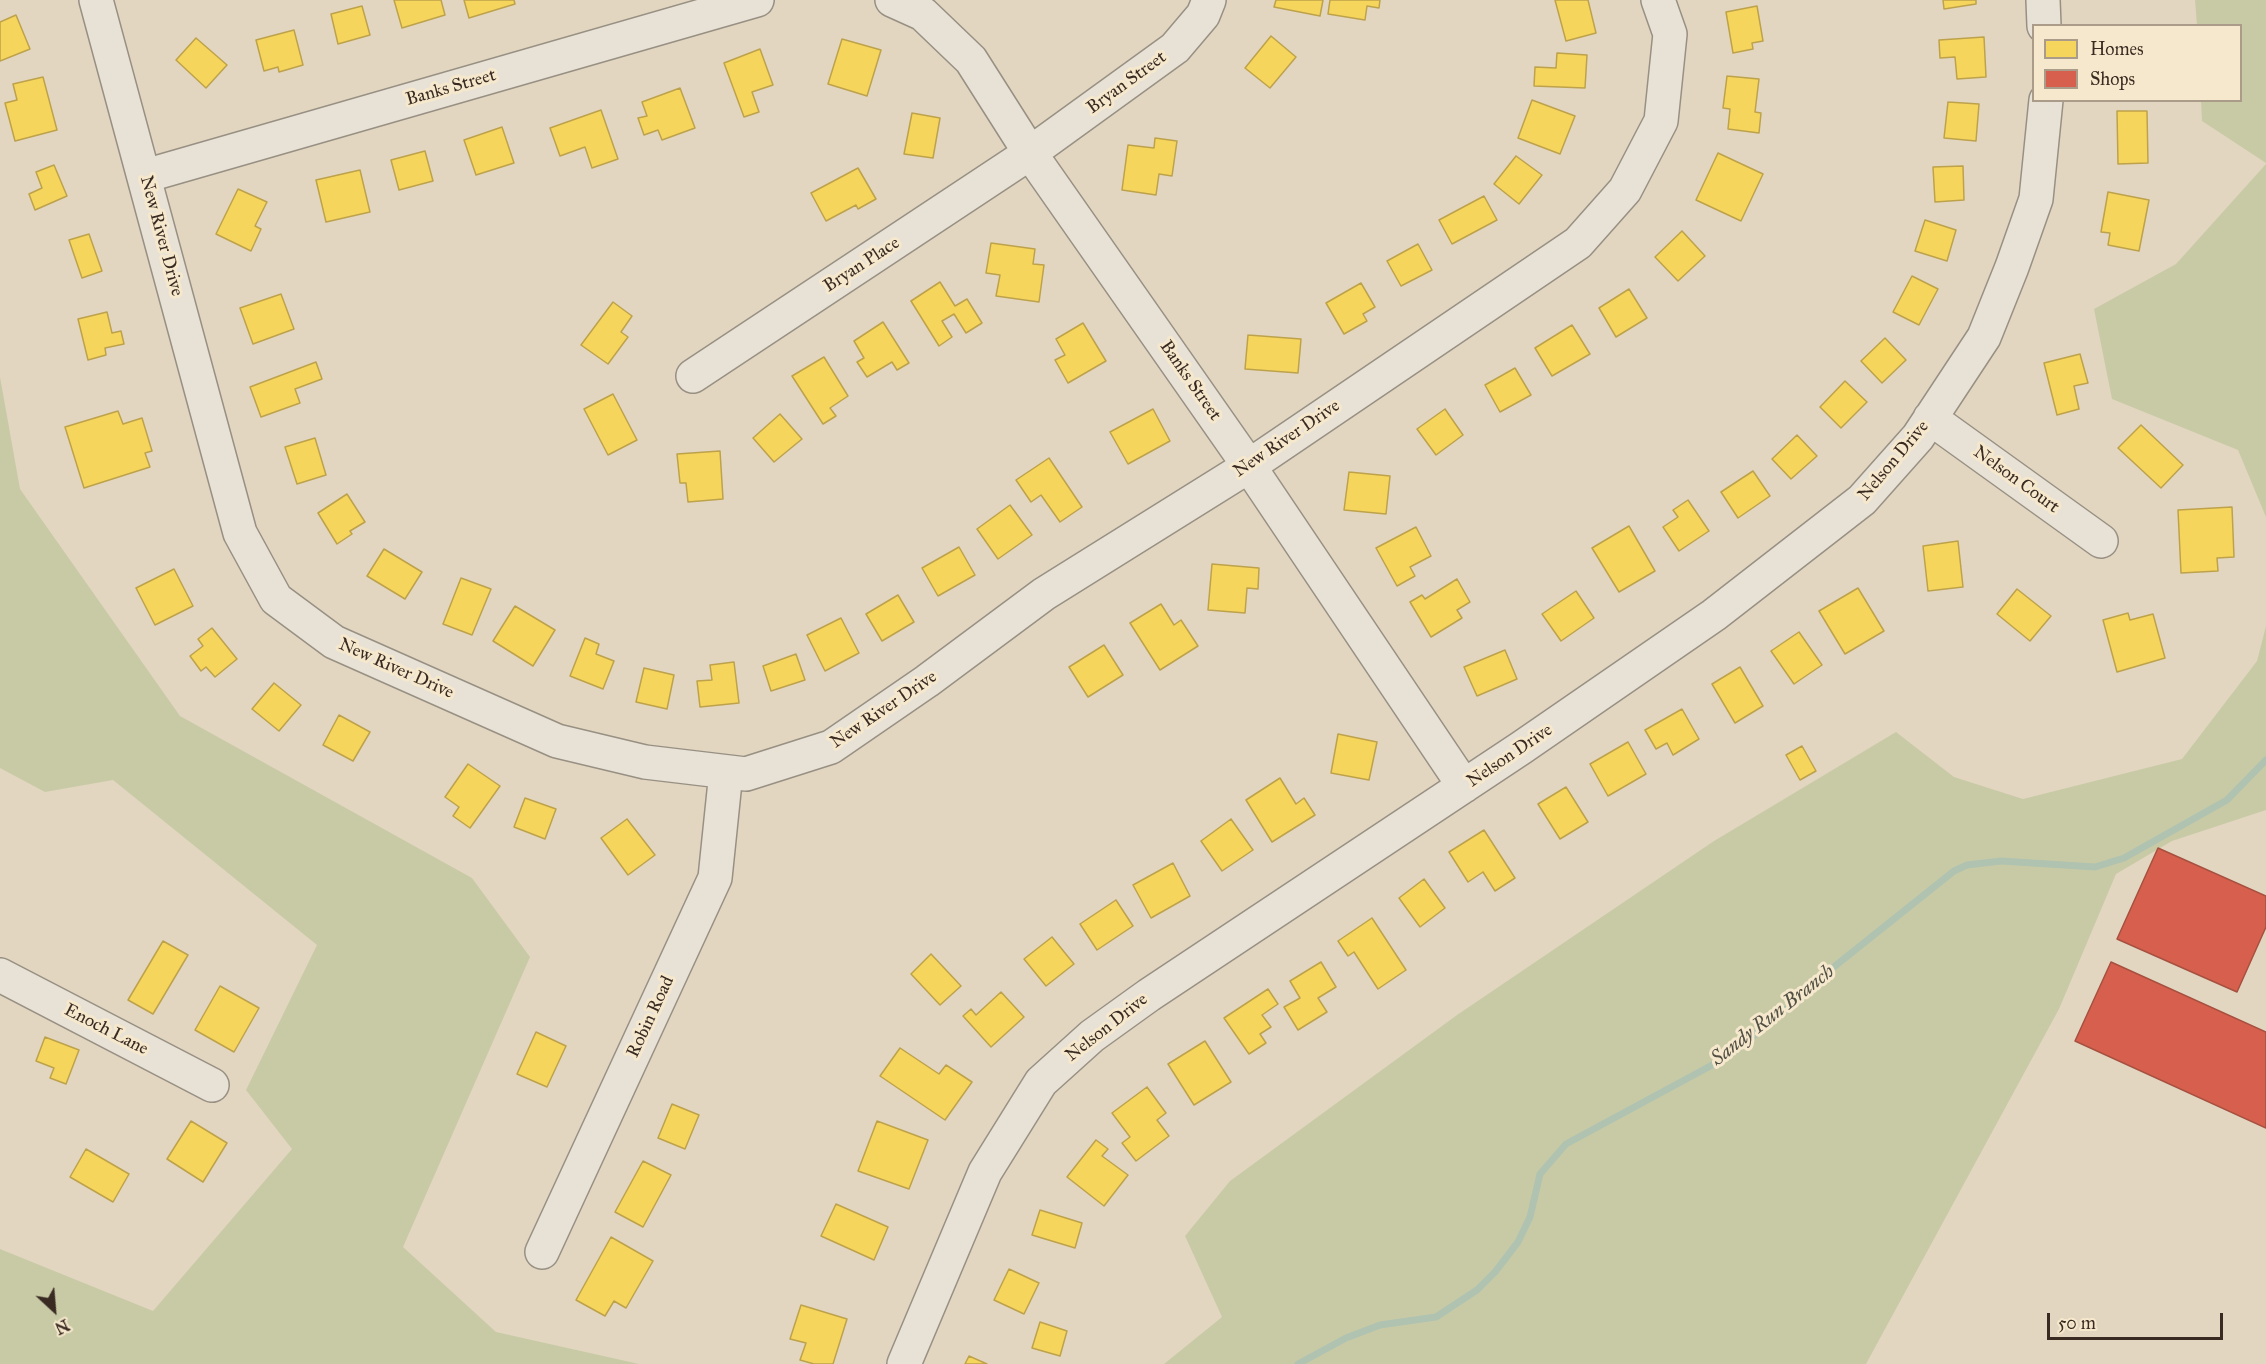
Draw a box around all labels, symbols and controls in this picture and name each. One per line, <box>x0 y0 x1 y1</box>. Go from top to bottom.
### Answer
legend <box>2032 24 2242 102</box>
text: Homes <box>2090 38 2144 60</box>
street label: Bryan Street <box>1083 47 1171 119</box>
street label: Banks Street <box>403 65 499 111</box>
text: Shops <box>2090 68 2135 90</box>
street label: New River Drive <box>135 173 187 299</box>
street label: Bryan Place <box>820 233 904 297</box>
street label: Banks Street <box>1155 337 1225 425</box>
street label: New River Drive <box>1230 395 1344 483</box>
street label: Nelson Drive <box>1854 416 1934 506</box>
street label: Nelson Court <box>1969 442 2063 518</box>
street label: New River Drive <box>335 634 457 704</box>
street label: New River Drive <box>827 666 941 754</box>
street label: Nelson Drive <box>1463 720 1557 792</box>
water label: Sandy Run Branch <box>1707 960 1839 1072</box>
street label: Robin Road <box>623 973 679 1061</box>
street label: Nelson Drive <box>1062 989 1152 1067</box>
street label: Enoch Lane <box>60 1000 152 1060</box>
north arrow <box>24 1280 84 1340</box>
scale bar <box>2050 1301 2226 1339</box>
text: 50 m <box>2058 1312 2096 1334</box>
text: N <box>52 1315 72 1338</box>

